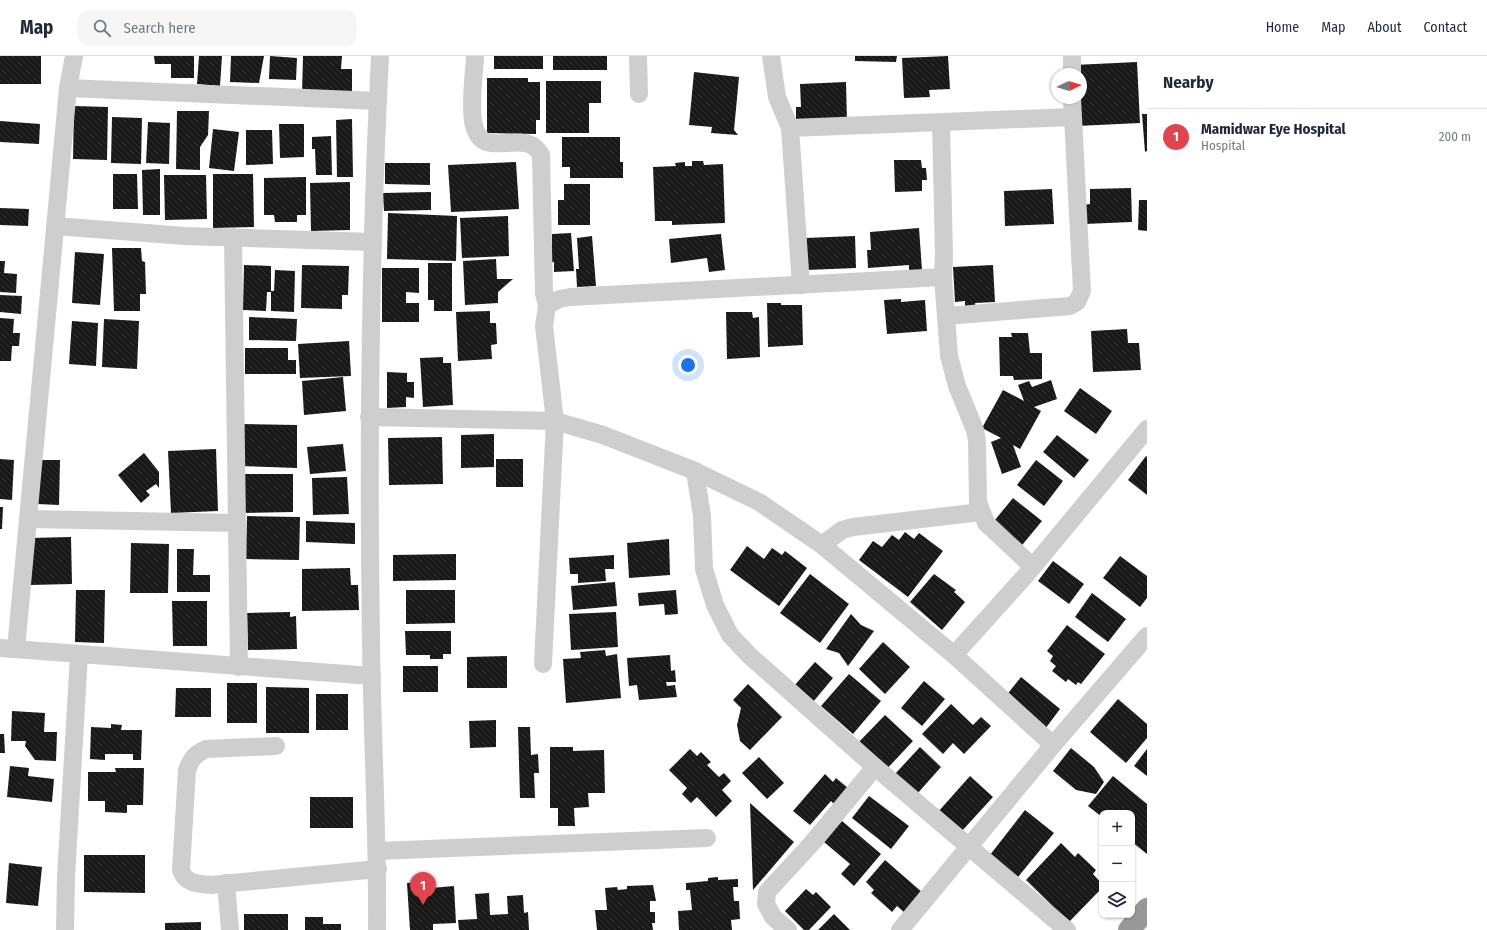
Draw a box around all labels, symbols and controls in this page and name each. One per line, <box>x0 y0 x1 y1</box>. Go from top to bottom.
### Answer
search box <box>77 10 357 46</box>
text: Map <box>20 16 53 39</box>
icon: search <box>91 17 113 39</box>
text: Search here <box>123 19 196 37</box>
text: Home <box>1266 19 1299 36</box>
text: Map <box>1321 19 1345 36</box>
text: About <box>1367 19 1402 36</box>
text: Contact <box>1424 19 1467 36</box>
north arrow <box>1051 68 1087 104</box>
text: Nearby <box>1163 72 1214 93</box>
text: Mamidwar Eye Hospital <box>1201 120 1346 138</box>
text: 1 <box>1173 129 1179 144</box>
text: 200 m <box>1439 129 1471 144</box>
text: Hospital <box>1201 138 1245 153</box>
your location <box>678 355 698 375</box>
map controls <box>1099 810 1135 918</box>
button: + <box>1099 810 1135 846</box>
button: − <box>1099 846 1135 882</box>
pin: 1 <box>410 872 436 905</box>
button: layers <box>1099 882 1135 918</box>

